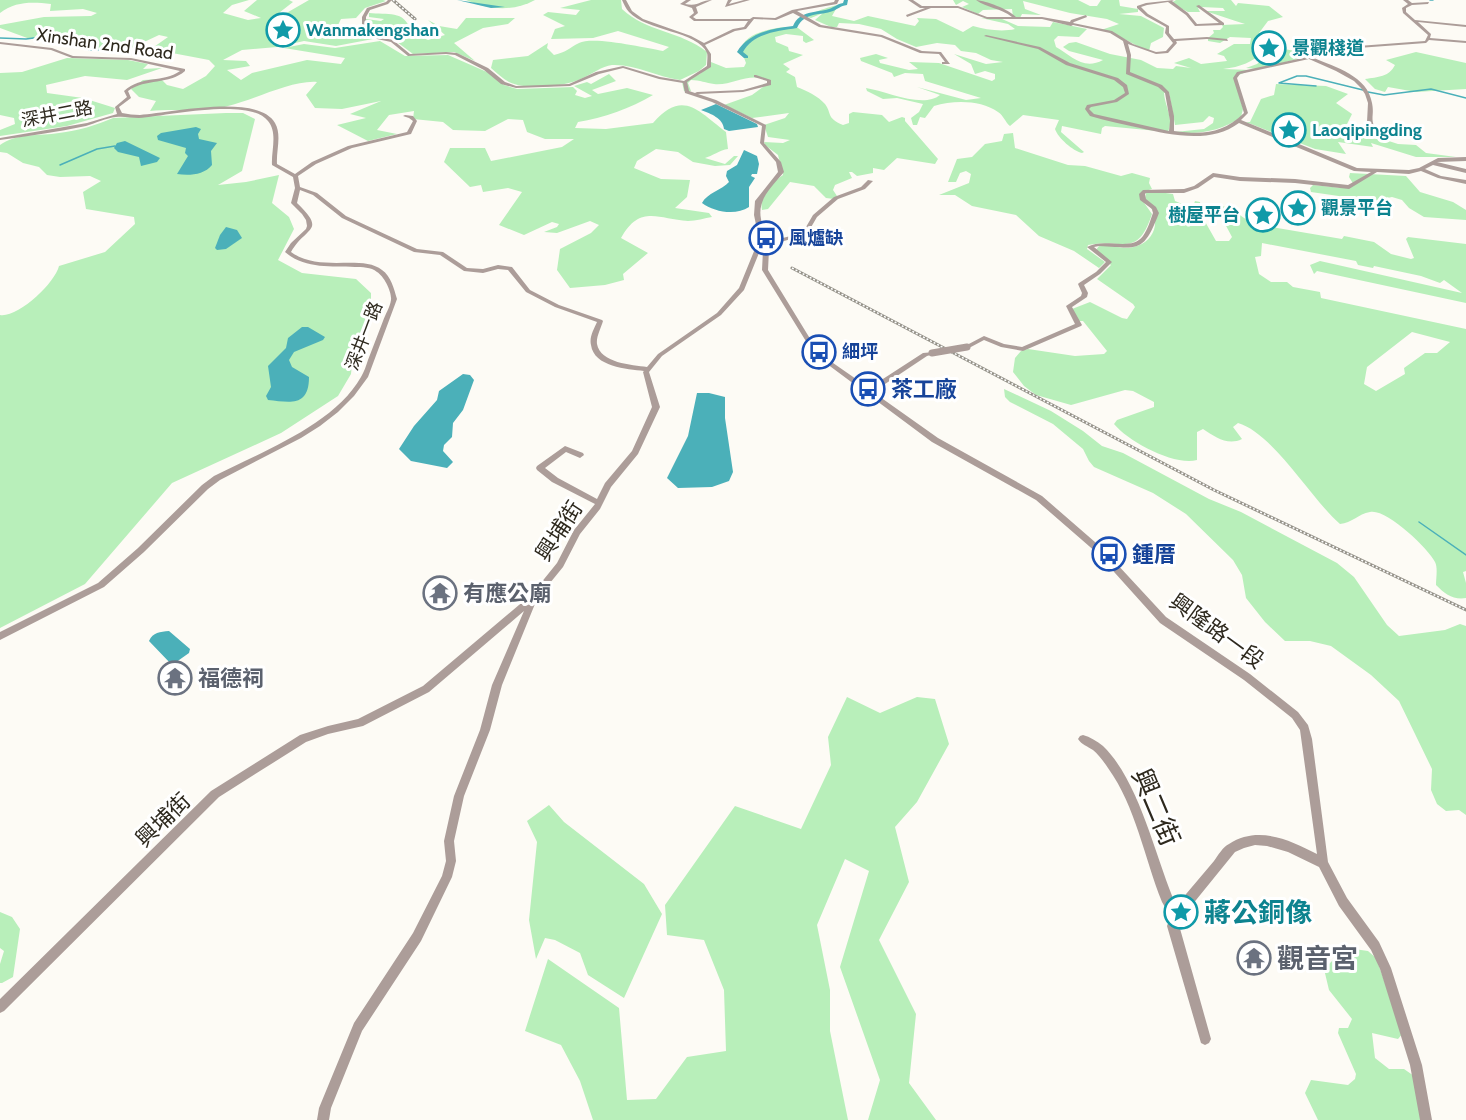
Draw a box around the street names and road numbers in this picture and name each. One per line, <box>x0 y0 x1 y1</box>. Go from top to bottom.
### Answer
street label: Xinshan 2nd Road <box>35 24 175 64</box>
street label: 深井二路 <box>20 96 94 132</box>
street label: 深井一路 <box>341 298 387 374</box>
street label: 興埔街 <box>530 496 588 566</box>
street label: 興隆路一段 <box>1165 588 1269 674</box>
street label: 興二街 <box>1125 763 1187 851</box>
street label: 興埔街 <box>130 787 196 853</box>

